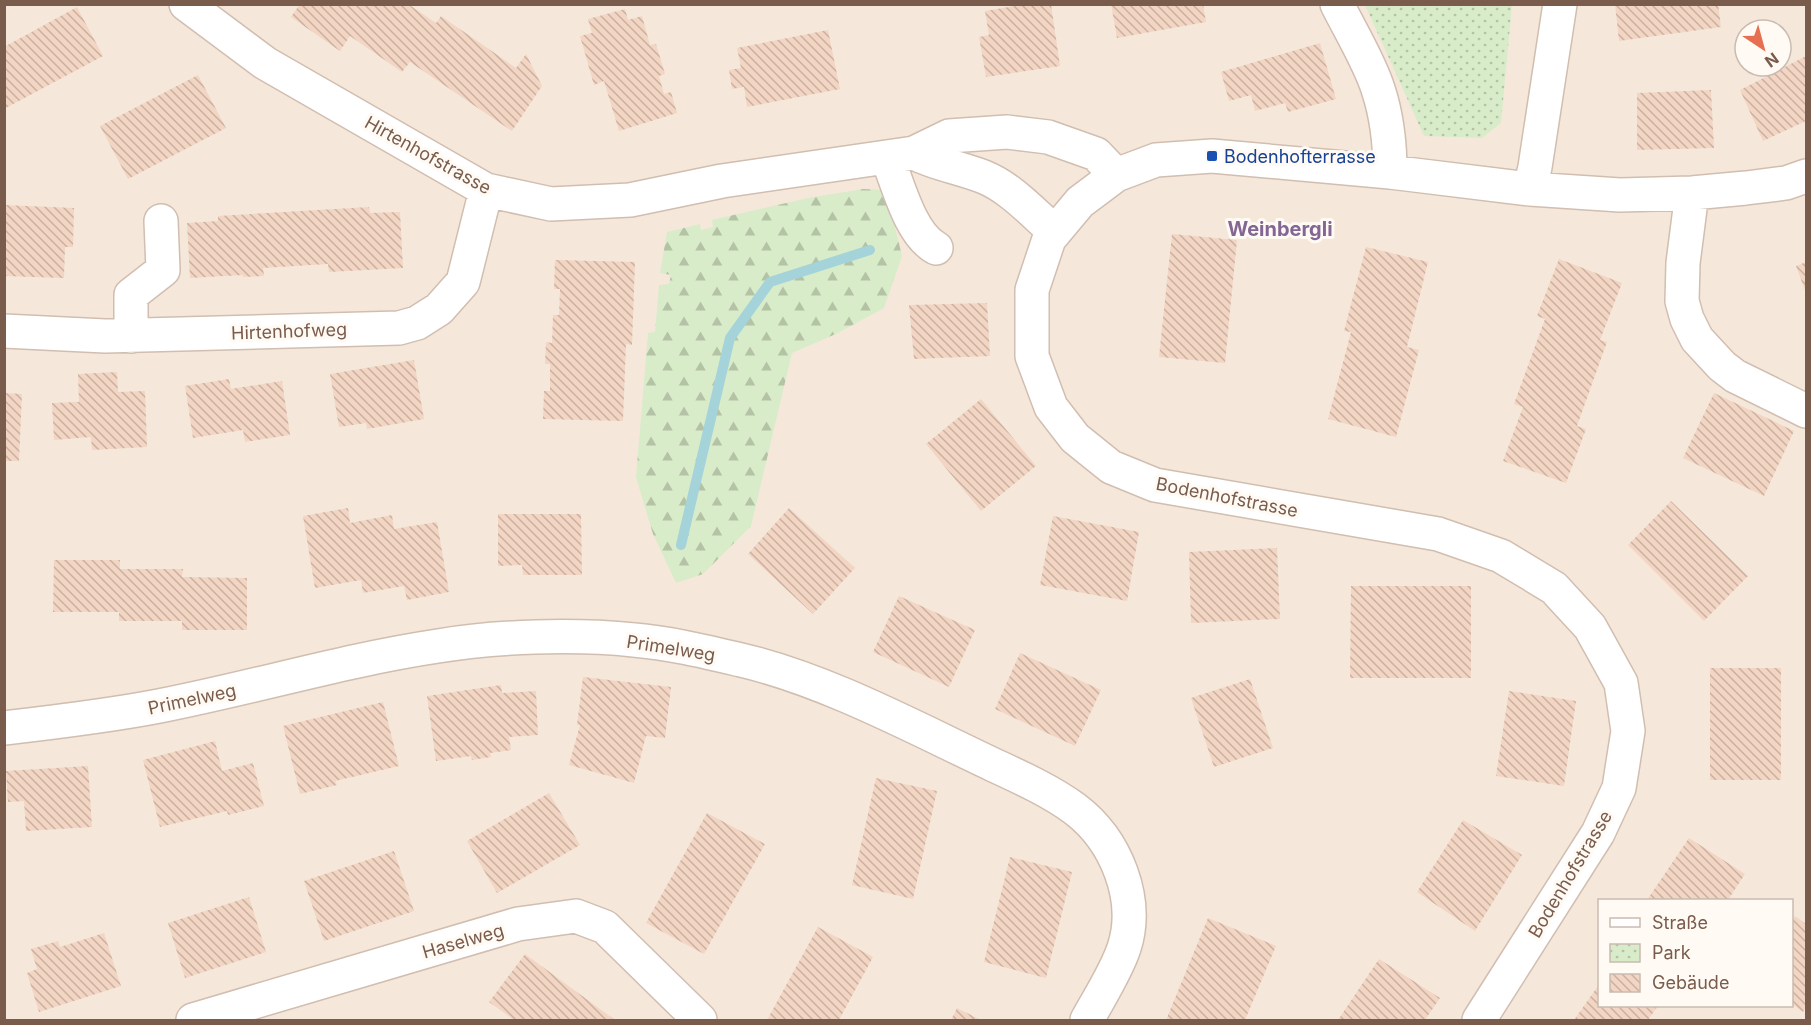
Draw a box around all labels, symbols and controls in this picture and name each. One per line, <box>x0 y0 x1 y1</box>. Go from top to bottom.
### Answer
north arrow <box>1733 18 1793 78</box>
text: N <box>1761 48 1783 72</box>
street label: Hirtenhofstrasse <box>361 112 495 198</box>
place label: Bodenhofterrasse <box>1224 146 1376 167</box>
marker: Bodenhofterrasse <box>1205 149 1219 163</box>
district label: Weinbergli <box>1227 217 1333 241</box>
street label: Hirtenhofweg <box>231 318 347 344</box>
street label: Bodenhofstrasse <box>1154 473 1300 521</box>
street label: Primelweg <box>625 631 717 665</box>
street label: Primelweg <box>146 679 238 719</box>
street label: Bodenhofstrasse <box>1524 807 1616 941</box>
legend <box>1598 899 1793 1007</box>
text: Straße <box>1652 912 1708 933</box>
street label: Haselweg <box>420 919 506 963</box>
text: Park <box>1652 942 1691 963</box>
text: Gebäude <box>1652 972 1729 993</box>

